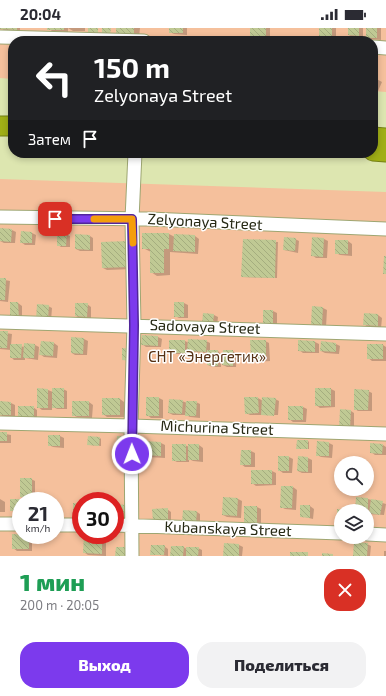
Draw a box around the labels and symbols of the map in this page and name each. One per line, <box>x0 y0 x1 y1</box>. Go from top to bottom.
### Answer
pin <box>38 202 72 236</box>
street label: Zelyonaya Street <box>147 209 263 233</box>
street label: Sadovaya Street <box>149 315 261 337</box>
park label: СНТ «Энергетик» <box>148 347 266 365</box>
street label: Michurina Street <box>160 416 274 438</box>
position arrow <box>111 433 153 475</box>
speed limit sign: 30 <box>72 492 124 544</box>
street label: Kubanskaya Street <box>164 517 292 539</box>

